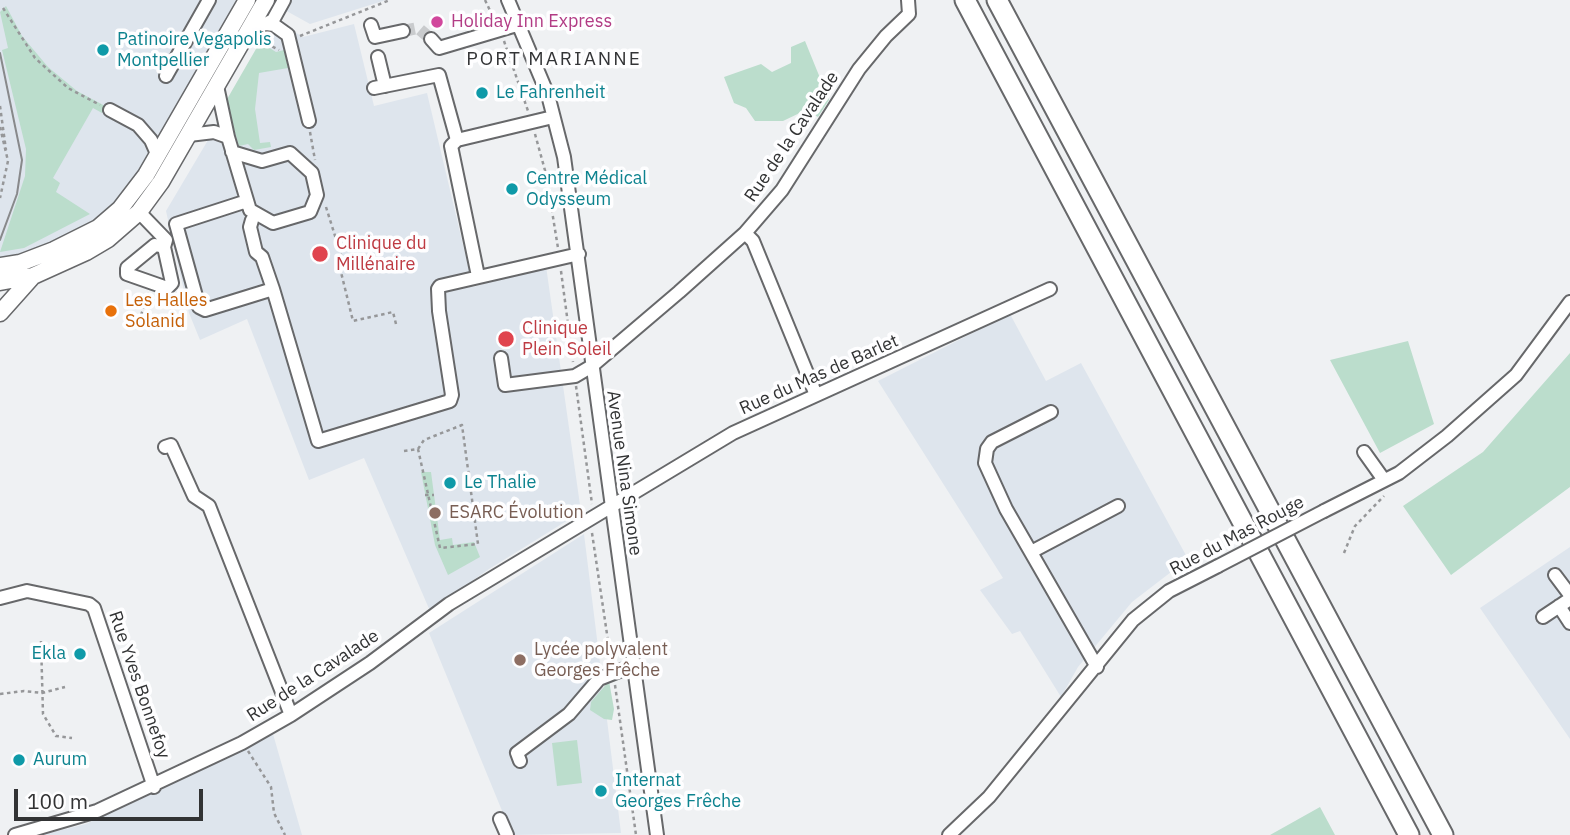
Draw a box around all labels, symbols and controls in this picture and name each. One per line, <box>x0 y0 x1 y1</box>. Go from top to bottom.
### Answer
place label: Holiday Inn Express <box>451 11 612 33</box>
marker: Holiday Inn Express <box>429 14 445 30</box>
place label: Patinoire Vegapolis Montpellier <box>117 29 272 72</box>
marker: Patinoire Vegapolis Montpellier <box>95 42 111 58</box>
district label: PORT MARIANNE <box>468 49 640 71</box>
street label: Rue de la Cavalade <box>740 68 844 206</box>
place label: Le Fahrenheit <box>496 82 606 104</box>
marker: Le Fahrenheit <box>474 85 490 101</box>
place label: Centre Médical Odysseum <box>526 168 647 210</box>
marker: Centre Médical Odysseum <box>504 181 520 197</box>
place label: Clinique du Millénaire <box>336 233 427 276</box>
marker: Clinique du Millénaire <box>310 244 330 264</box>
place label: Les Halles Solanid <box>125 290 207 332</box>
marker: Les Halles Solanid <box>103 303 119 319</box>
place label: Clinique Plein Soleil <box>522 318 611 360</box>
marker: Clinique Plein Soleil <box>496 329 516 349</box>
street label: Rue du Mas de Barlet <box>736 330 902 420</box>
street label: Avenue Nina Simone <box>602 389 646 557</box>
place label: Le Thalie <box>464 472 536 494</box>
marker: Le Thalie <box>442 475 458 491</box>
street label: Rue du Mas Rouge <box>1166 492 1308 580</box>
place label: ESARC Évolution <box>449 502 584 524</box>
marker: ESARC Évolution <box>427 505 443 521</box>
street label: Rue Yves Bonnefoy <box>104 608 174 762</box>
street label: Rue de la Cavalade <box>243 625 383 727</box>
place label: Lycée polyvalent Georges Frêche <box>534 639 668 682</box>
place label: Ekla <box>32 643 66 665</box>
marker: Ekla <box>72 646 88 662</box>
marker: Lycée polyvalent Georges Frêche <box>512 652 528 668</box>
place label: Aurum <box>33 749 87 771</box>
marker: Aurum <box>11 752 27 768</box>
place label: Internat Georges Frêche <box>615 770 741 812</box>
scale bar <box>18 776 206 820</box>
marker: Internat Georges Frêche <box>593 783 609 799</box>
text: 100 m <box>27 787 88 815</box>

